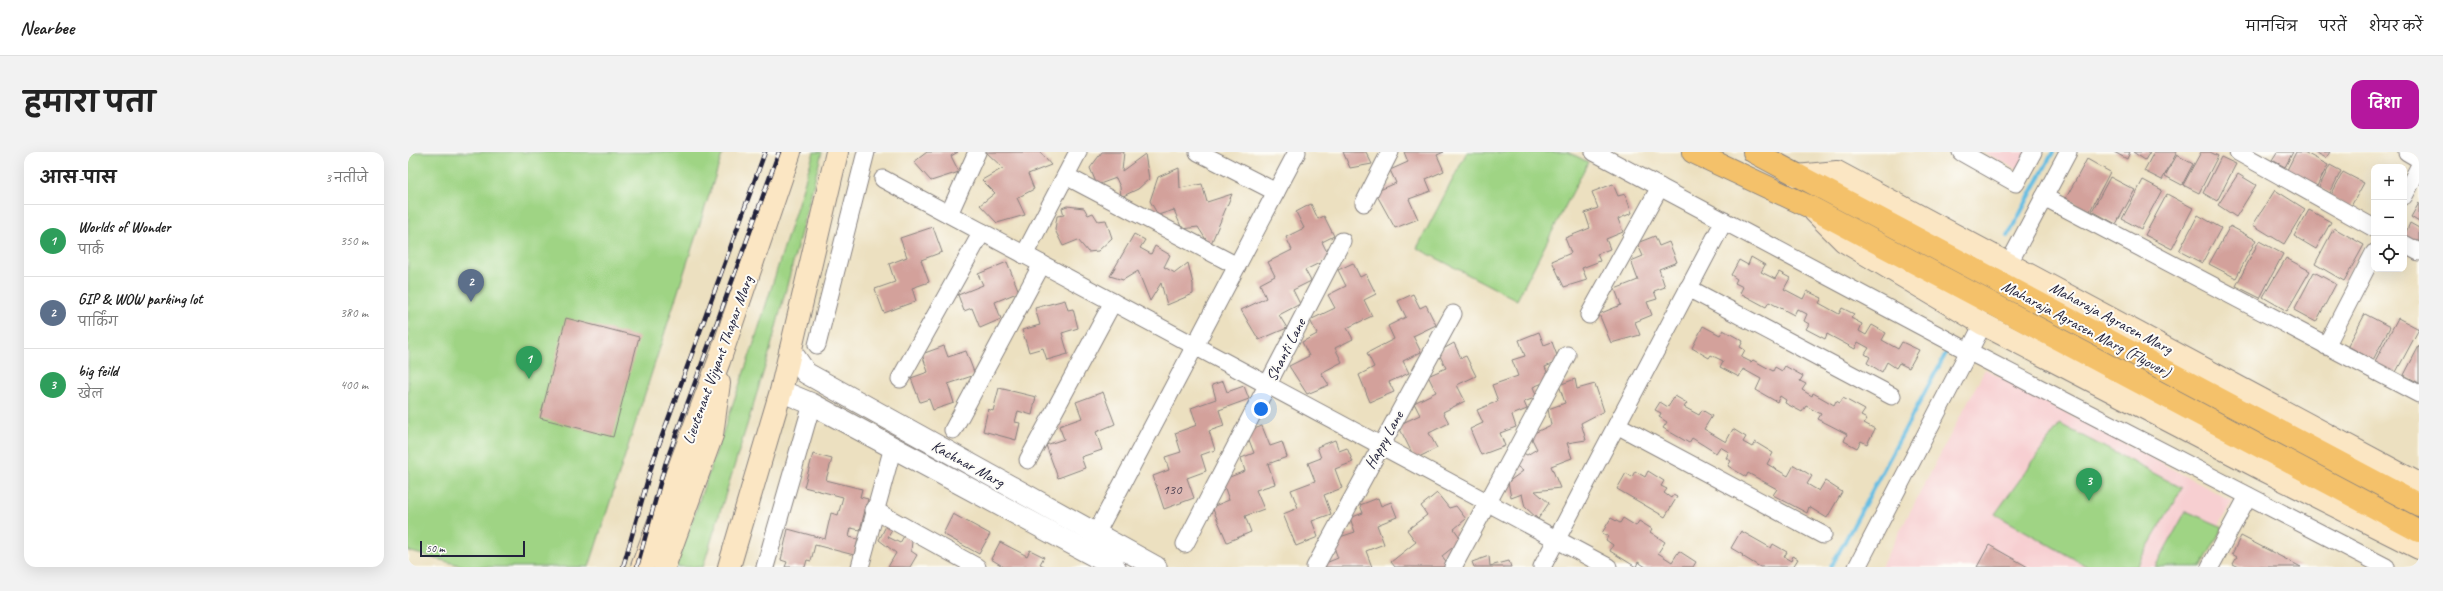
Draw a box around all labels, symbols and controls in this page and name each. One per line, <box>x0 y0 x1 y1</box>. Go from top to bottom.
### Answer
text: Nearbee <box>20 16 74 40</box>
text: मानचित्र <box>2246 18 2297 35</box>
text: परतें <box>2319 18 2347 35</box>
text: शेयर करें <box>2369 18 2423 35</box>
button: दिशा <box>2351 80 2419 129</box>
text: हमारा पता <box>24 85 155 120</box>
map controls <box>2371 164 2407 272</box>
button: + <box>2371 164 2407 200</box>
text: आस-पास <box>40 167 116 188</box>
text: 3 नतीजे <box>325 170 368 186</box>
button: − <box>2371 200 2407 236</box>
text: Worlds of Wonder <box>78 218 170 237</box>
text: 1 <box>50 233 56 249</box>
text: 350 m <box>340 233 368 249</box>
button: locate <box>2371 236 2407 272</box>
text: पार्क <box>78 242 104 258</box>
pin: 2 <box>458 269 484 302</box>
street label: Lieutenant Vijyant Thapar Marg <box>678 272 758 447</box>
street label: Maharaja Agrasen Marg (Flyover) <box>1998 276 2175 382</box>
street label: Maharaja Agrasen Marg <box>2046 277 2177 359</box>
text: GIP & WOW parking lot <box>78 290 202 309</box>
text: 2 <box>50 305 56 321</box>
text: 380 m <box>340 305 368 321</box>
text: पार्किंग <box>78 314 118 330</box>
street label: Shanti Lane <box>1262 314 1311 385</box>
pin: 1 <box>516 346 542 379</box>
text: big feild <box>78 362 118 381</box>
text: 3 <box>50 377 56 393</box>
text: 400 m <box>340 377 368 393</box>
text: खेल <box>78 386 103 402</box>
your location <box>1251 399 1271 419</box>
street label: Happy Lane <box>1360 406 1409 472</box>
street label: Kachnar Marg <box>928 436 1009 493</box>
pin: 3 <box>2076 468 2102 501</box>
house number: 130 <box>1163 481 1183 498</box>
scale bar <box>420 539 525 558</box>
text: 50 m <box>426 541 445 555</box>

